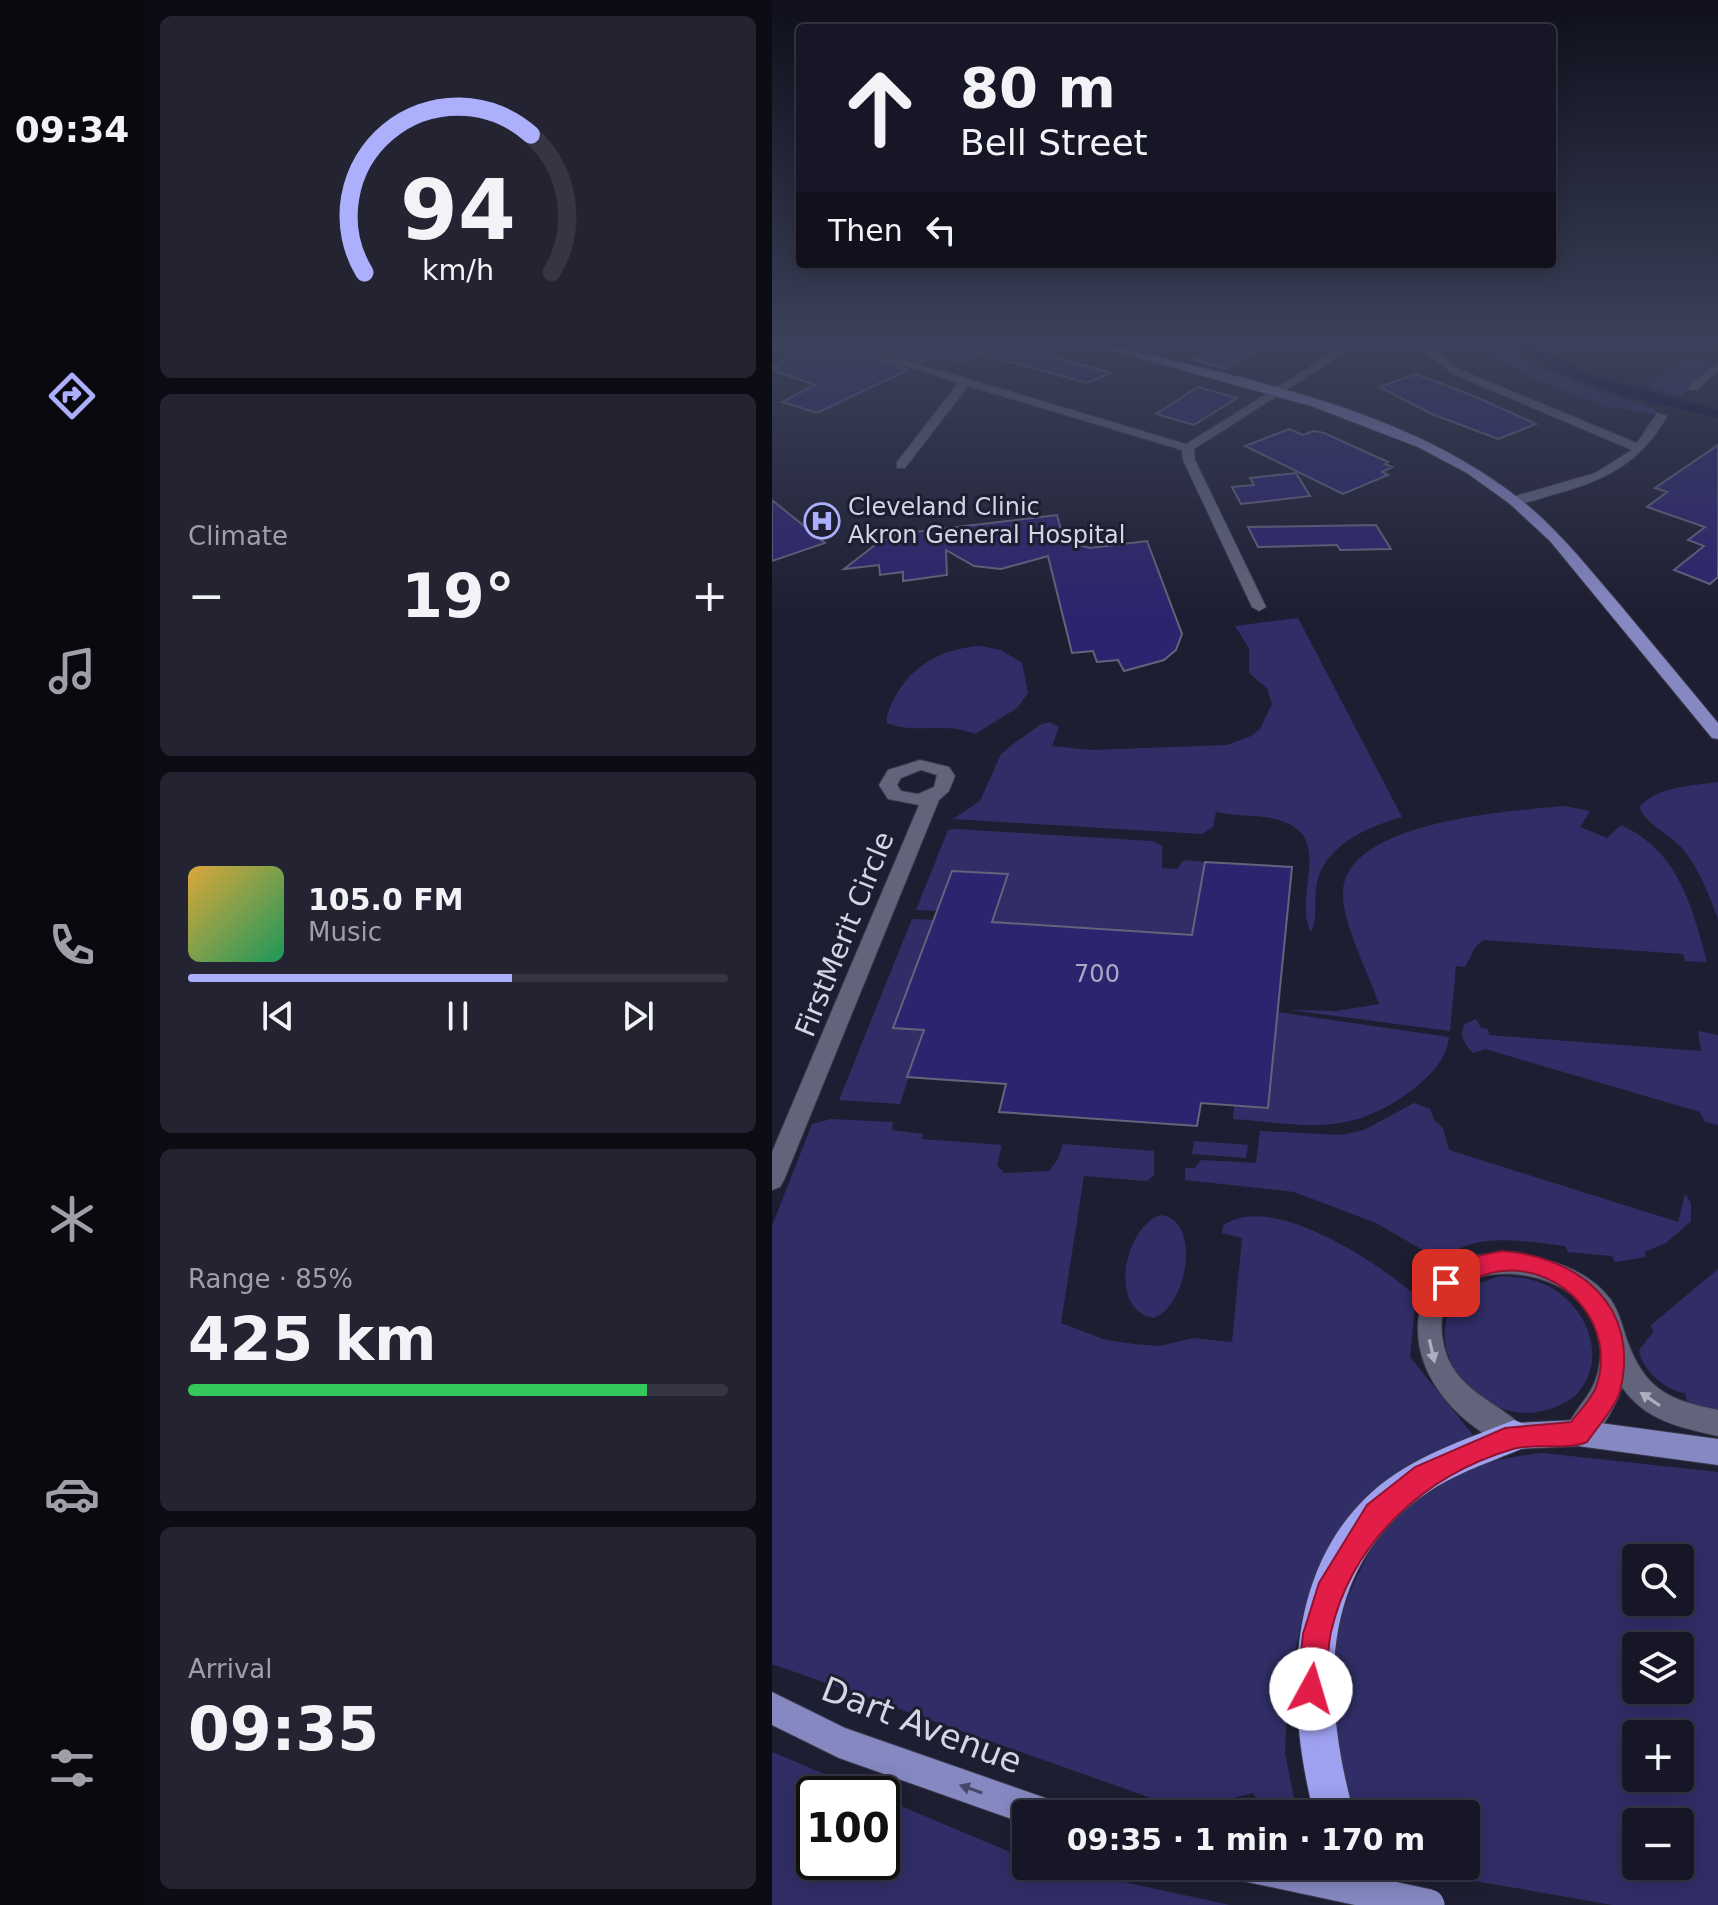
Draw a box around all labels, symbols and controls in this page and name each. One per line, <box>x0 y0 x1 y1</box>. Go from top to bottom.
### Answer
text: 80 m <box>960 55 1116 120</box>
icon: ahead <box>828 56 932 160</box>
text: 09:34 <box>15 109 129 150</box>
text: Bell Street <box>960 122 1148 163</box>
text: 94 <box>400 161 516 258</box>
icon: left <box>919 208 963 252</box>
text: Then <box>828 213 903 248</box>
text: km/h <box>422 253 494 287</box>
icon: directions <box>44 368 100 424</box>
place label: Cleveland Clinic Akron General Hospital <box>848 493 1125 549</box>
hospital icon: Cleveland Clinic Akron General Hospital <box>803 502 841 540</box>
text: Climate <box>188 521 288 551</box>
text: 19° <box>401 561 515 631</box>
text: − <box>188 570 225 621</box>
text: + <box>691 570 728 621</box>
icon: music <box>44 643 100 699</box>
street label: FirstMerit Circle <box>788 827 901 1041</box>
text: 105.0 FM <box>308 882 464 917</box>
icon: phone <box>44 917 100 973</box>
text: Music <box>308 917 382 947</box>
house number: 700 <box>1074 960 1120 988</box>
icon: previous <box>256 994 300 1038</box>
icon: pause <box>436 994 480 1038</box>
icon: next <box>616 994 660 1038</box>
icon: climate <box>44 1191 100 1247</box>
pin <box>1412 1249 1480 1317</box>
icon: arrive <box>1424 1261 1468 1305</box>
text: Range · 85% <box>188 1264 353 1294</box>
text: 425 km <box>188 1304 437 1374</box>
one-way arrow <box>1426 1339 1439 1364</box>
one-way arrow <box>1639 1392 1661 1408</box>
icon: car <box>44 1466 100 1522</box>
map controls <box>1622 1544 1694 1880</box>
button: search <box>1622 1544 1694 1616</box>
button: layers <box>1622 1632 1694 1704</box>
position arrow <box>1269 1647 1353 1731</box>
text: Arrival <box>188 1654 272 1684</box>
street label: Dart Avenue <box>816 1668 1028 1782</box>
text: 09:35 <box>188 1694 379 1764</box>
button: + <box>1622 1720 1694 1792</box>
icon: filters <box>44 1740 100 1796</box>
speed limit sign: 100 <box>796 1776 900 1880</box>
one-way arrow <box>959 1782 983 1795</box>
button: − <box>1622 1808 1694 1880</box>
text: 09:35 · 1 min · 170 m <box>1067 1822 1425 1857</box>

